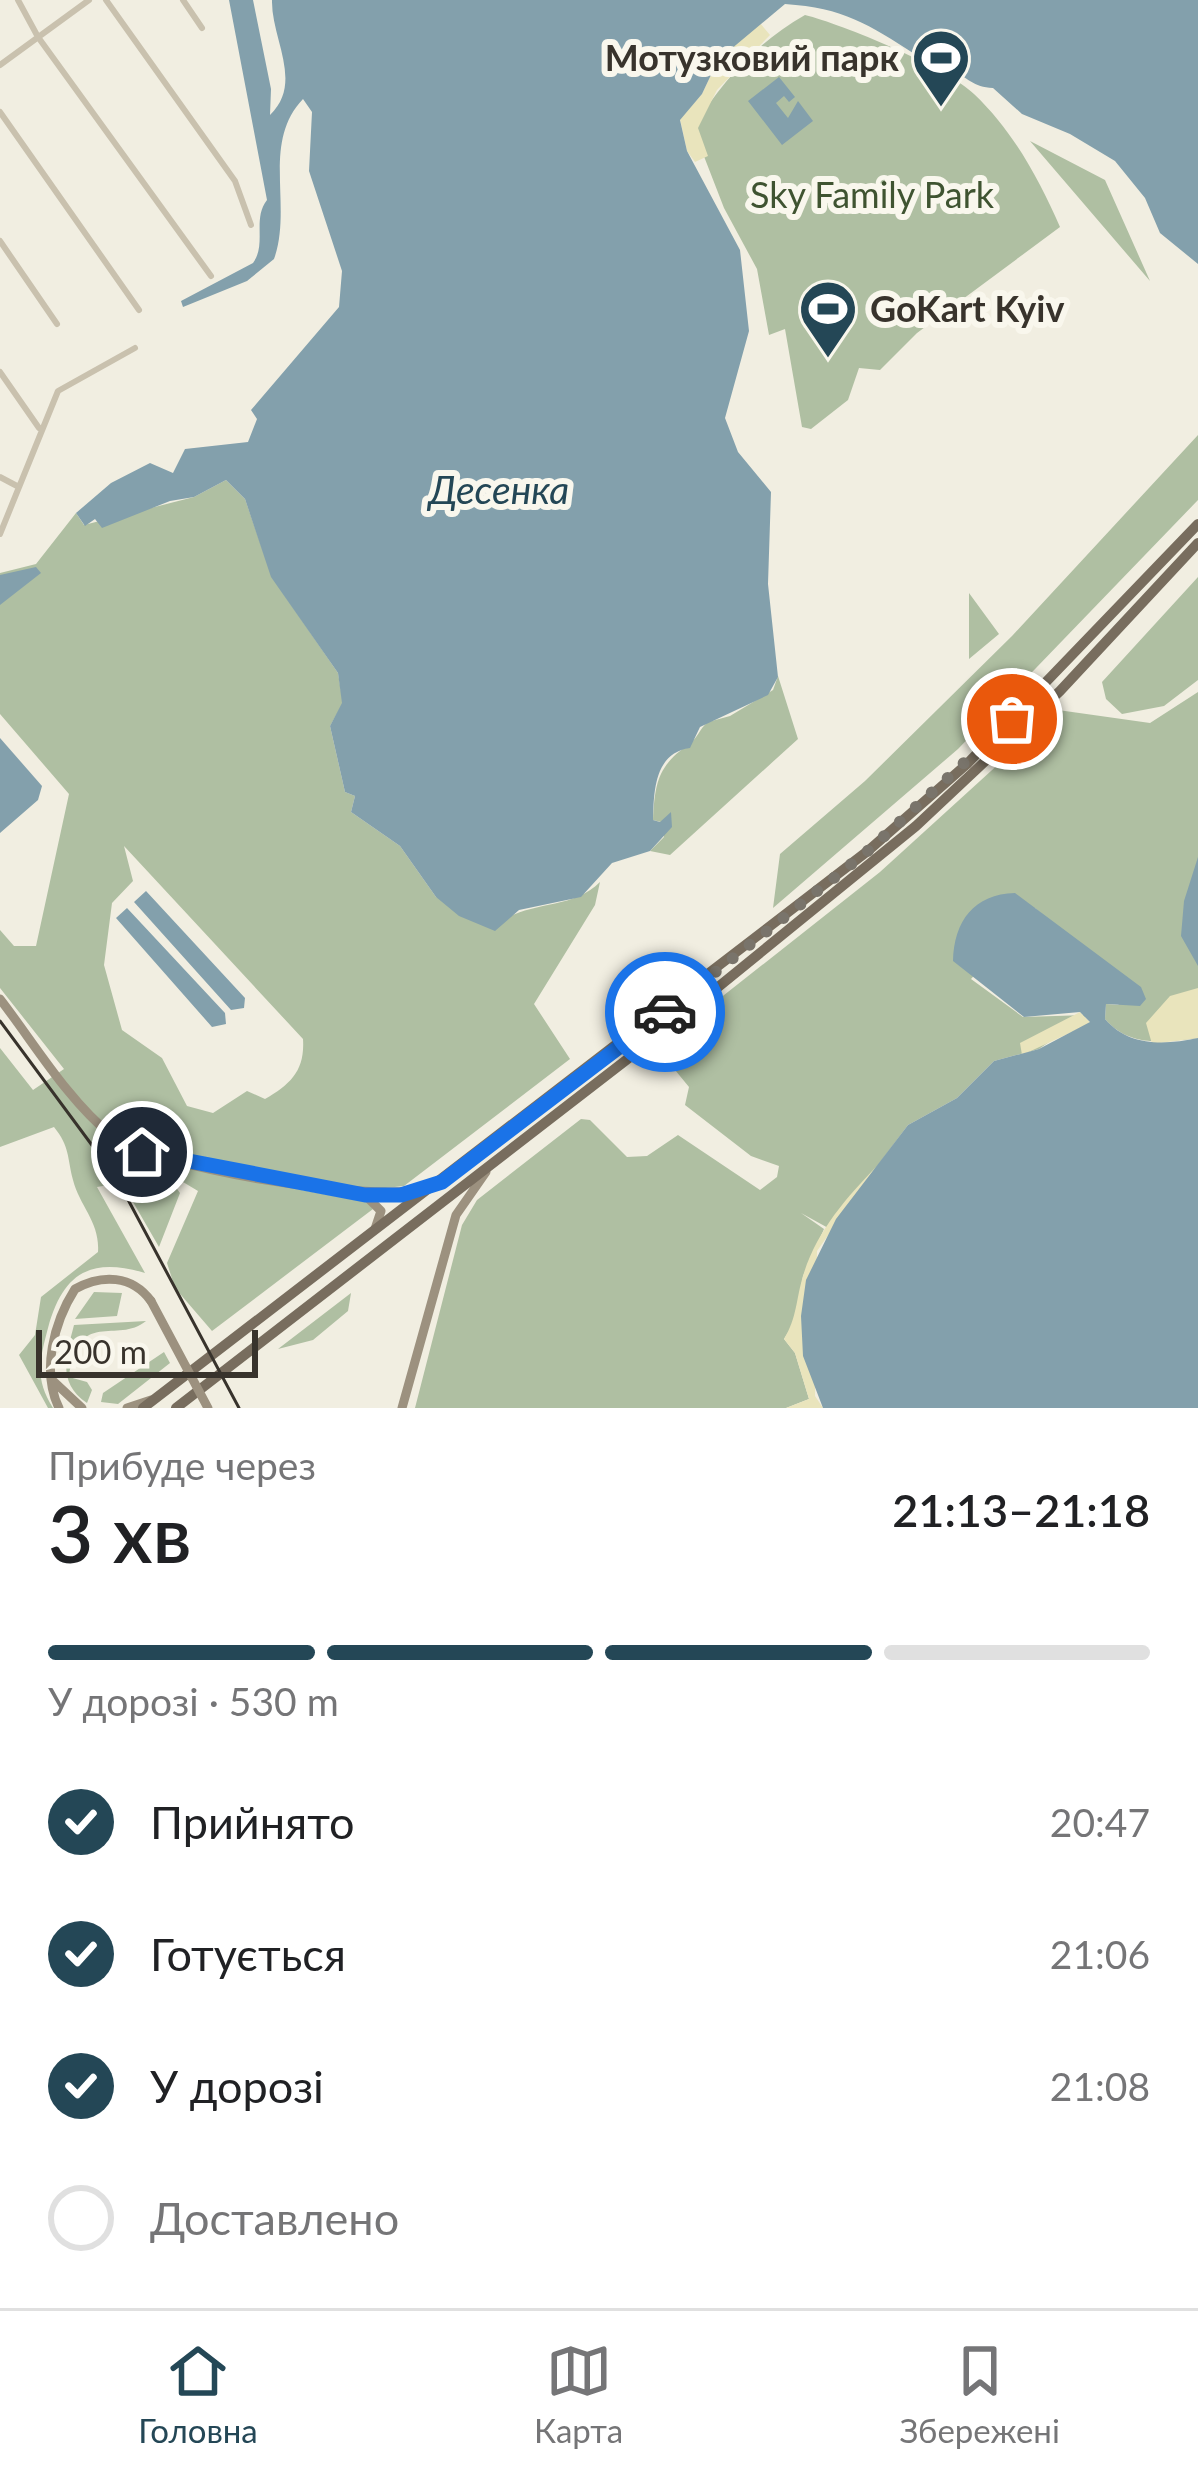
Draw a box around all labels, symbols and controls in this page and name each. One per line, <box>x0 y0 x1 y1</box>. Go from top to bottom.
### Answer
sports icon: Мотузковий парк <box>910 27 972 109</box>
place label: Мотузковий парк <box>605 35 899 79</box>
park label: Sky Family Park <box>750 172 995 216</box>
sports icon: GoKart Kyiv <box>797 278 859 360</box>
place label: GoKart Kyiv <box>870 286 1064 330</box>
water label: Десенка <box>427 466 569 512</box>
pin <box>961 668 1063 770</box>
icon: bag <box>979 686 1045 752</box>
courier <box>605 952 725 1072</box>
icon: car <box>632 979 698 1045</box>
pin <box>91 1101 193 1203</box>
icon: home <box>109 1119 175 1185</box>
scale bar <box>36 1324 258 1377</box>
text: 200 m <box>54 1331 147 1371</box>
text: Прибуде через <box>48 1442 316 1488</box>
text: 21:13–21:18 <box>892 1483 1150 1537</box>
text: 3 хв <box>48 1486 191 1580</box>
text: У дорозі · 530 m <box>48 1678 339 1724</box>
icon: check <box>48 1789 114 1855</box>
text: Прийнято <box>150 1795 355 1849</box>
text: 20:47 <box>1050 1799 1150 1845</box>
icon: check <box>48 1921 114 1987</box>
text: Готується <box>150 1927 346 1981</box>
text: 21:06 <box>1050 1931 1150 1977</box>
icon: check <box>48 2053 114 2119</box>
text: У дорозі <box>150 2059 324 2113</box>
text: 21:08 <box>1050 2063 1150 2109</box>
text: Доставлено <box>150 2191 399 2245</box>
tab: Головна <box>138 2338 258 2450</box>
tab: Карта <box>534 2338 623 2450</box>
tab: Збережені <box>900 2338 1060 2450</box>

